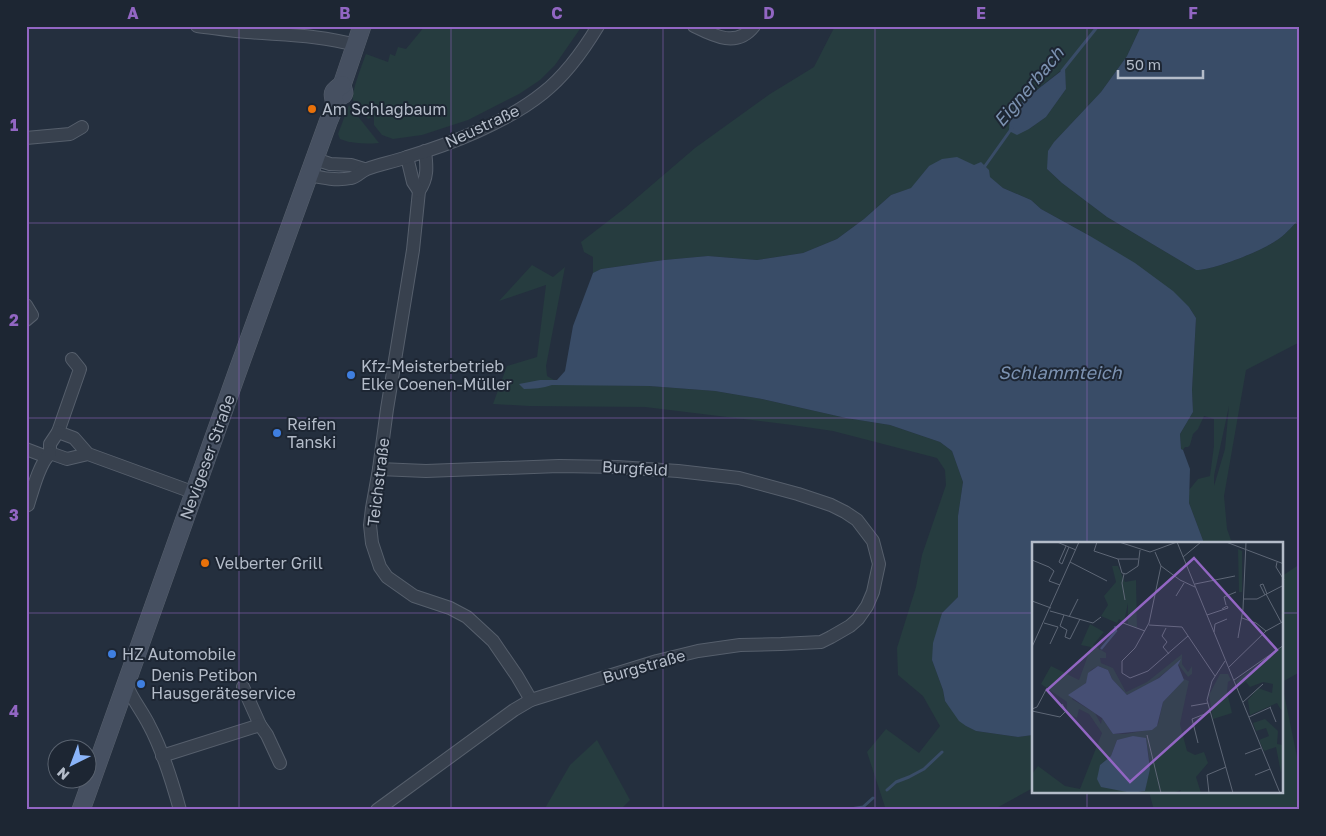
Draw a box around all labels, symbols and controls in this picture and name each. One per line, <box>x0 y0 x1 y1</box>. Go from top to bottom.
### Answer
text: A <box>127 3 139 23</box>
text: B <box>339 3 351 23</box>
text: C <box>551 3 563 23</box>
text: D <box>763 3 775 23</box>
text: E <box>976 3 986 23</box>
text: F <box>1188 3 1198 23</box>
water label: Eignerbach <box>988 41 1069 131</box>
scale bar <box>1118 48 1204 80</box>
text: 50 m <box>1126 55 1161 73</box>
place label: Am Schlagbaum <box>322 99 446 119</box>
street label: Neustraße <box>442 100 522 152</box>
marker: Am Schlagbaum <box>306 103 318 115</box>
text: 1 <box>10 115 18 135</box>
text: 2 <box>9 310 19 330</box>
place label: Kfz-Meisterbetrieb Elke Coenen-Müller <box>361 356 512 394</box>
water label: Schlammteich <box>998 361 1123 383</box>
marker: Kfz-Meisterbetrieb Elke Coenen-Müller <box>345 369 357 381</box>
street label: Nevigeser Straße <box>175 392 239 522</box>
place label: Reifen Tanski <box>287 414 336 452</box>
marker: Reifen Tanski <box>271 427 283 439</box>
street label: Teichstraße <box>363 437 393 527</box>
street label: Burgfeld <box>601 456 669 480</box>
text: 3 <box>9 505 19 525</box>
inset map <box>1032 542 1284 794</box>
place label: Velberter Grill <box>215 553 323 573</box>
marker: Velberter Grill <box>199 557 211 569</box>
place label: HZ Automobile <box>122 644 236 664</box>
street label: Burgstraße <box>600 645 688 687</box>
marker: HZ Automobile <box>106 648 118 660</box>
place label: Denis Petibon Hausgeräteservice <box>151 665 296 703</box>
marker: Denis Petibon Hausgeräteservice <box>135 678 147 690</box>
text: 4 <box>9 701 19 721</box>
north arrow <box>48 738 98 788</box>
text: N <box>53 764 73 784</box>

